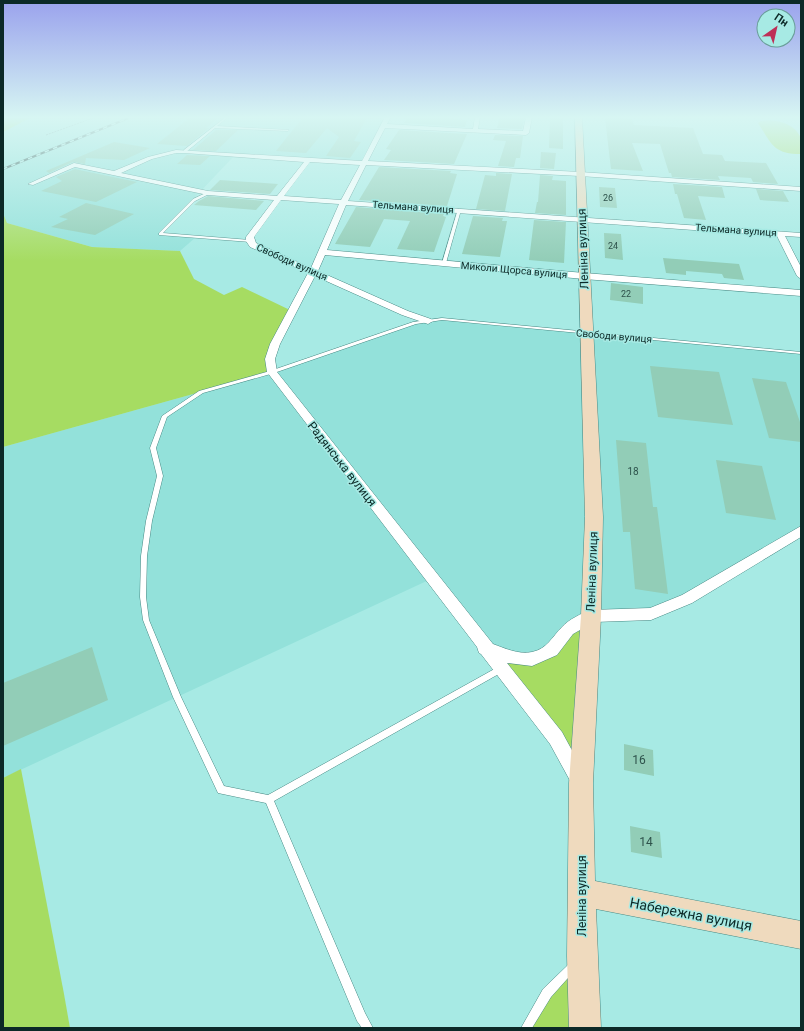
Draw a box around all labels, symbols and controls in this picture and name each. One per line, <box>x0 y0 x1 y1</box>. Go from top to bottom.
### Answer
north arrow <box>756 8 796 48</box>
text: Пн <box>772 11 791 29</box>
house number: 26 <box>603 193 613 203</box>
street label: Тельмана вулиця <box>372 199 454 215</box>
street label: Леніна вулиця <box>575 208 591 290</box>
street label: Тельмана вулиця <box>695 222 777 238</box>
street label: Свободи вулиця <box>255 241 329 283</box>
house number: 24 <box>608 241 618 251</box>
street label: Миколи Щорса вулиця <box>460 260 568 280</box>
house number: 22 <box>621 289 631 299</box>
street label: Свободи вулиця <box>576 327 652 345</box>
street label: Радянська вулиця <box>305 419 379 509</box>
house number: 18 <box>627 466 639 477</box>
street label: Леніна вулиця <box>584 531 600 613</box>
house number: 16 <box>632 753 646 767</box>
house number: 14 <box>639 835 653 849</box>
street label: Леніна вулиця <box>575 856 589 937</box>
street label: Набережна вулиця <box>628 894 754 934</box>

